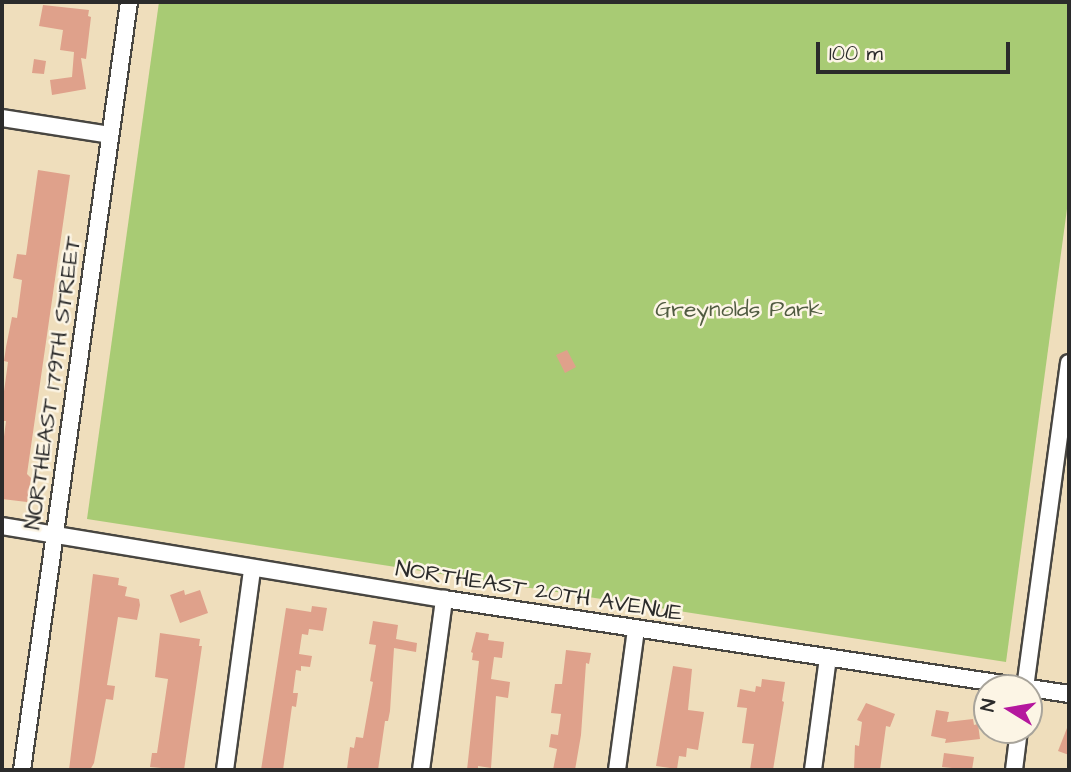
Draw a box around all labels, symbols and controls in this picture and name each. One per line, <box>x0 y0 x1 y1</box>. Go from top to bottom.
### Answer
scale bar <box>819 28 1013 72</box>
text: 100 m <box>829 39 883 68</box>
street label: NORTHEAST 179TH STREET <box>19 235 87 531</box>
park label: Greynolds Park <box>655 295 823 323</box>
street label: NORTHEAST 20TH AVENUE <box>394 555 684 627</box>
north arrow <box>973 674 1043 744</box>
text: N <box>974 697 1003 714</box>

